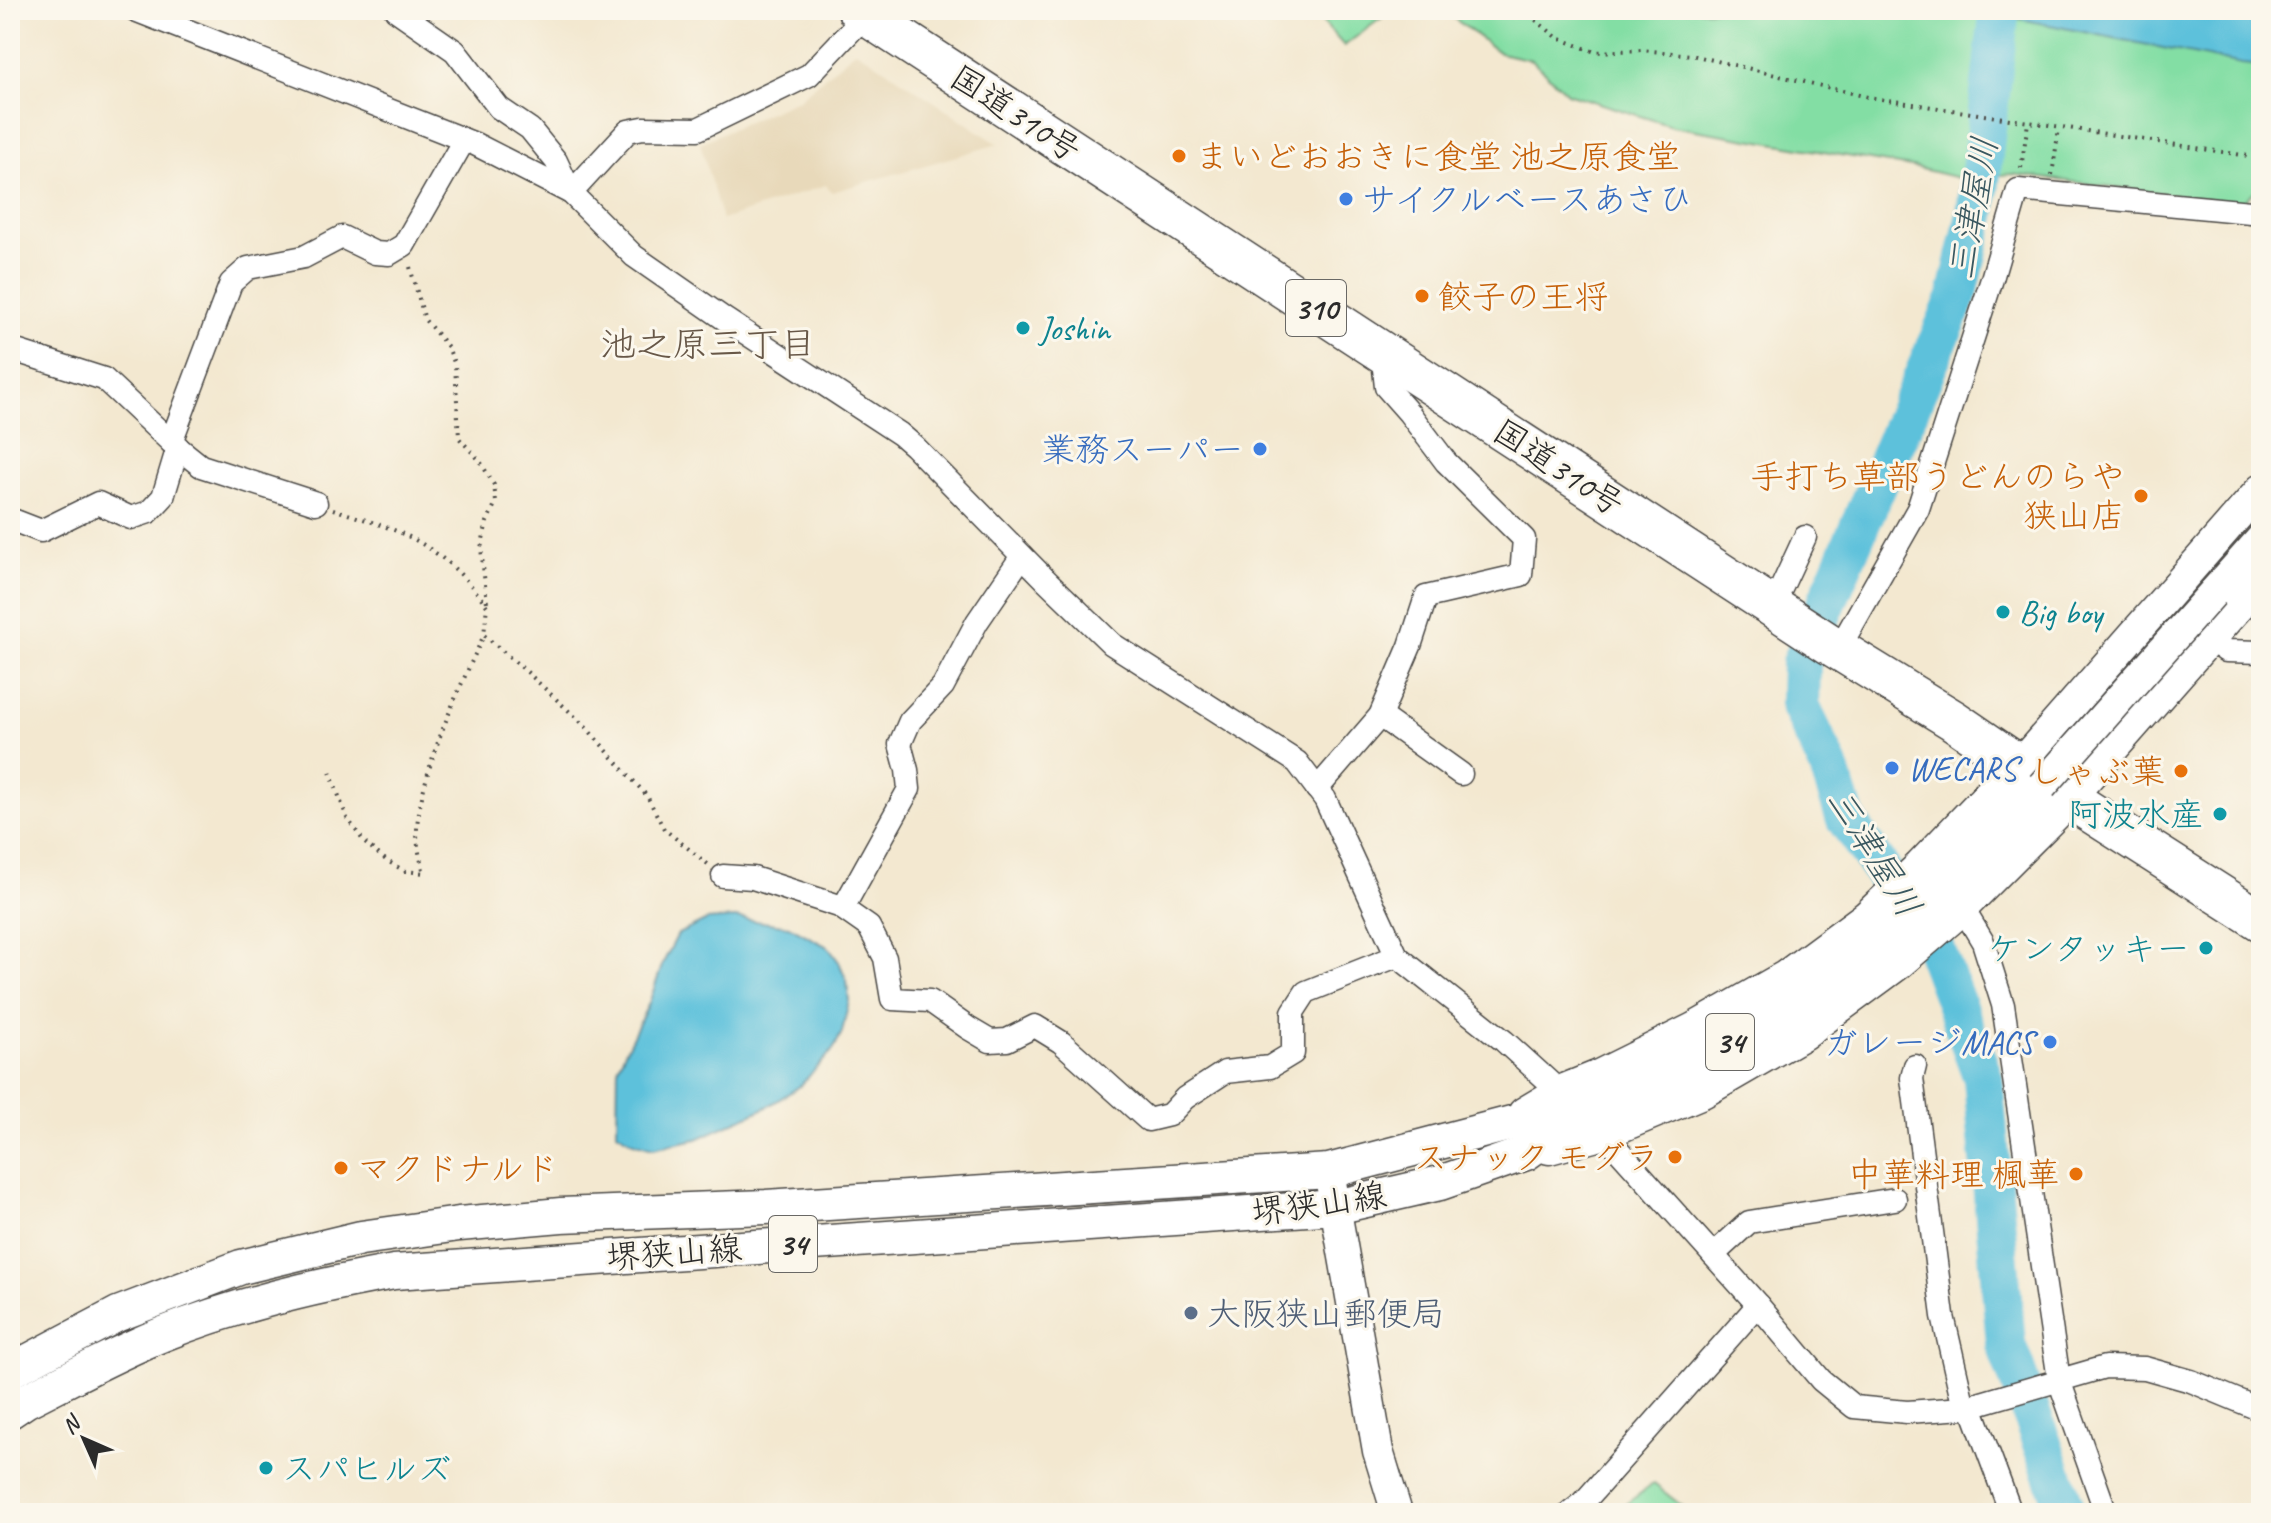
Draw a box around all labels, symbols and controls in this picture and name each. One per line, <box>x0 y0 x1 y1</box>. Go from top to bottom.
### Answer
street label: 国道310号 <box>942 55 1089 172</box>
water label: 三津屋川 <box>1938 133 2008 283</box>
place label: まいどおおきに食堂 池之原食堂 <box>1195 135 1680 178</box>
marker: まいどおおきに食堂 池之原食堂 <box>1170 147 1188 165</box>
place label: サイクルベースあさひ <box>1362 178 1692 221</box>
marker: サイクルベースあさひ <box>1337 190 1355 208</box>
place label: 餃子の王将 <box>1438 275 1608 318</box>
road number: 310 <box>1286 280 1346 336</box>
marker: 餃子の王将 <box>1413 287 1431 305</box>
place label: Joshin <box>1037 307 1111 350</box>
marker: Joshin <box>1014 319 1032 337</box>
district label: 池之原三丁目 <box>600 321 816 367</box>
street label: 国道310号 <box>1485 409 1632 526</box>
place label: 業務スーパー <box>1041 428 1244 471</box>
marker: 業務スーパー <box>1251 440 1269 458</box>
place label: 手打ち草部うどんのらや 狭山店 <box>1750 455 2125 537</box>
marker: 手打ち草部うどんのらや 狭山店 <box>2132 487 2150 505</box>
place label: Big boy <box>2019 591 2105 634</box>
marker: Big boy <box>1994 603 2012 621</box>
place label: WECARS <box>1908 747 2023 790</box>
place label: しゃぶ葉 <box>2029 750 2165 793</box>
marker: WECARS <box>1883 759 1901 777</box>
marker: しゃぶ葉 <box>2172 762 2190 780</box>
water label: 三津屋川 <box>1816 779 1932 926</box>
place label: 阿波水産 <box>2068 793 2204 836</box>
marker: 阿波水産 <box>2211 805 2229 823</box>
place label: ケンタッキー <box>1987 927 2190 970</box>
marker: ケンタッキー <box>2197 939 2215 957</box>
road number: 34 <box>1706 1014 1754 1070</box>
place label: ガレージMACS <box>1823 1021 2038 1064</box>
marker: ガレージMACS <box>2041 1033 2059 1051</box>
place label: スナック モグラ <box>1413 1136 1659 1179</box>
place label: マクドナルド <box>357 1147 558 1190</box>
marker: スナック モグラ <box>1666 1148 1684 1166</box>
place label: 中華料理 楓華 <box>1848 1153 2060 1196</box>
marker: マクドナルド <box>332 1159 350 1177</box>
marker: 中華料理 楓華 <box>2067 1165 2085 1183</box>
street label: 堺狭山線 <box>1249 1173 1389 1234</box>
road number: 34 <box>769 1216 817 1272</box>
street label: 堺狭山線 <box>605 1226 743 1279</box>
place label: 大阪狭山郵便局 <box>1207 1292 1445 1335</box>
marker: 大阪狭山郵便局 <box>1182 1304 1200 1322</box>
north arrow <box>44 1399 124 1479</box>
text: N <box>56 1408 88 1440</box>
place label: スパヒルズ <box>282 1447 451 1490</box>
marker: スパヒルズ <box>257 1459 275 1477</box>

